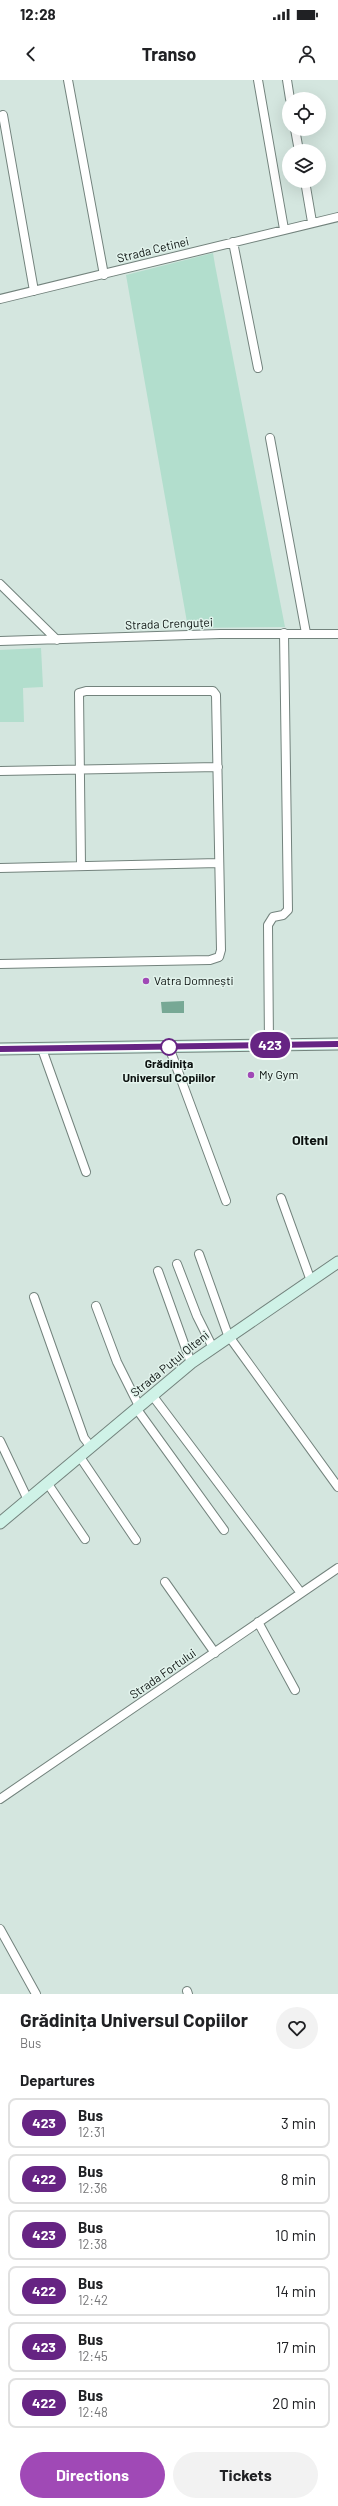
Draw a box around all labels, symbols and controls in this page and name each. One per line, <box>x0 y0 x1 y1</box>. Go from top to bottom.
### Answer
text: 12:28 <box>20 5 56 23</box>
icon: back <box>20 43 42 65</box>
text: Transo <box>142 43 196 65</box>
icon: person <box>296 43 318 65</box>
map controls <box>282 92 326 188</box>
button: locate <box>282 92 326 136</box>
button: layers <box>282 144 326 188</box>
street label: Strada Cetinei <box>115 233 190 265</box>
street label: Strada Crenguței <box>125 614 213 632</box>
place label: Vatra Domnești <box>154 973 234 987</box>
marker: Vatra Domnești <box>141 976 151 986</box>
line badge: 423 <box>247 1032 293 1058</box>
text: 423 <box>258 1036 282 1053</box>
marker: Grădinița Universul Copiilor <box>160 1038 178 1056</box>
place label: Grădinița Universul Copiilor <box>122 1056 216 1084</box>
place label: My Gym <box>259 1067 298 1081</box>
marker: My Gym <box>246 1070 256 1080</box>
district label: Olteni <box>292 1131 328 1148</box>
street label: Strada Puțul Olteni <box>127 1327 211 1399</box>
street label: Strada Fortului <box>127 1645 198 1701</box>
button: heart <box>276 2007 318 2049</box>
text: Grădinița Universul Copiilor <box>20 2008 248 2031</box>
text: Bus <box>20 2035 41 2051</box>
text: Departures <box>20 2071 95 2089</box>
text: Bus <box>78 2106 103 2124</box>
text: 423 <box>32 2114 56 2131</box>
text: 3 min <box>281 2114 316 2132</box>
text: 12:31 <box>78 2124 105 2140</box>
text: Bus <box>78 2162 103 2180</box>
text: 422 <box>32 2170 56 2187</box>
text: 8 min <box>281 2170 316 2188</box>
text: 12:36 <box>78 2180 107 2196</box>
text: Bus <box>78 2218 103 2236</box>
text: 423 <box>32 2226 56 2243</box>
text: 10 min <box>275 2226 316 2244</box>
text: 12:38 <box>78 2236 107 2252</box>
text: Bus <box>78 2274 103 2292</box>
text: 422 <box>32 2282 56 2299</box>
text: 14 min <box>275 2282 316 2300</box>
text: 12:42 <box>78 2292 108 2308</box>
text: Bus <box>78 2330 103 2348</box>
text: 423 <box>32 2338 56 2355</box>
text: 17 min <box>276 2338 316 2356</box>
text: 12:45 <box>78 2348 108 2364</box>
text: Bus <box>78 2386 103 2404</box>
text: 422 <box>32 2394 56 2411</box>
text: 20 min <box>272 2394 316 2412</box>
text: 12:48 <box>78 2404 108 2420</box>
button: Directions <box>20 2452 165 2498</box>
button: Tickets <box>173 2452 318 2498</box>

